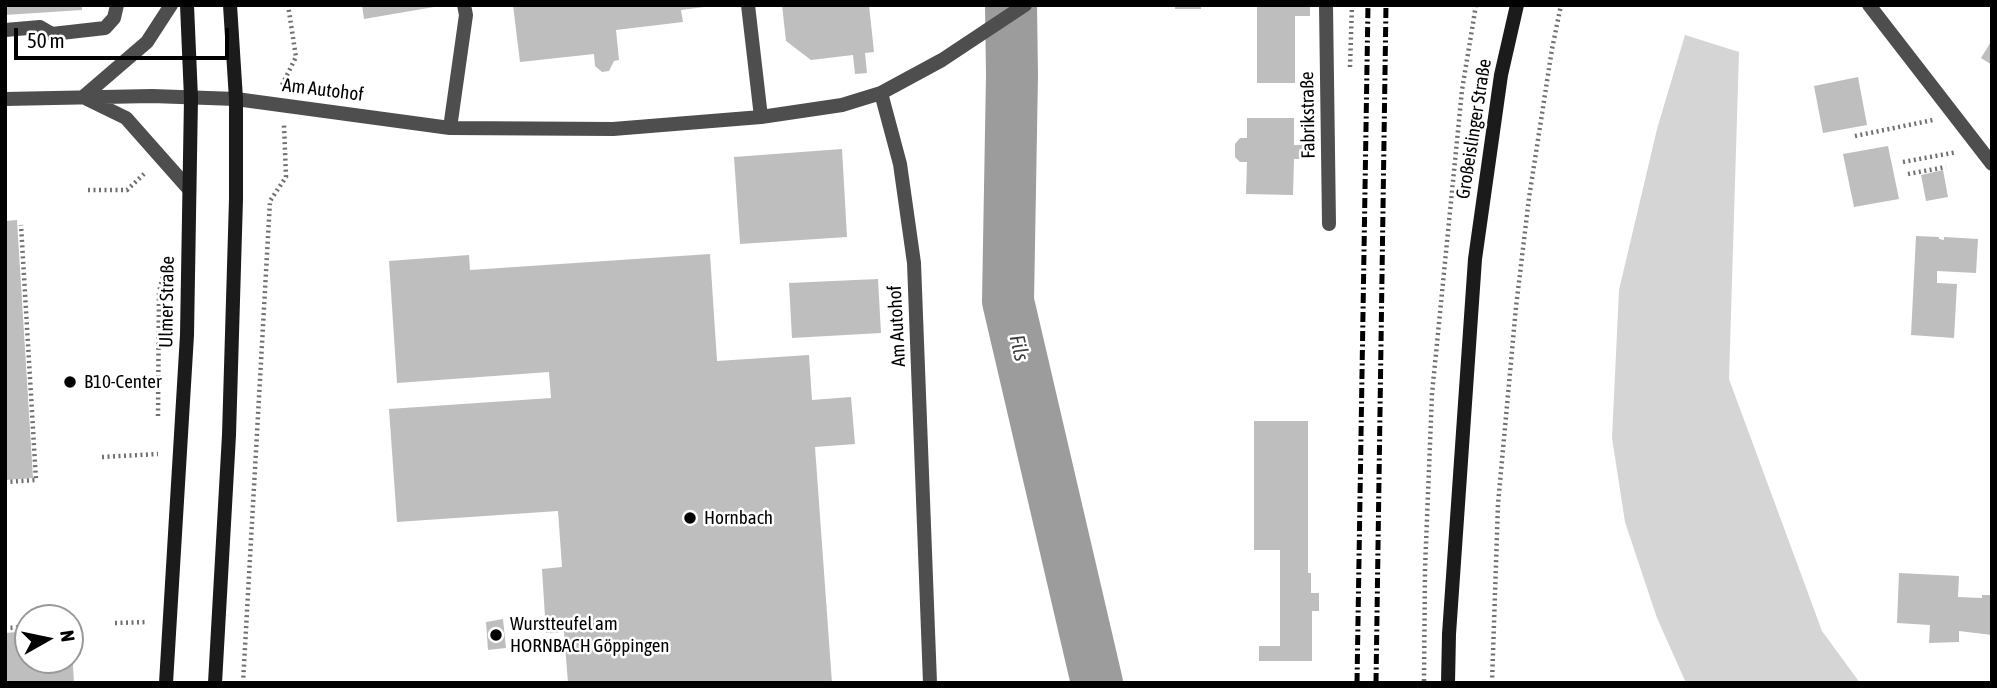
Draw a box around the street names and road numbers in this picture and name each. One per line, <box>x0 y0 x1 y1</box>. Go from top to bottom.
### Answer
street label: Großeislinger Straße <box>1452 57 1496 201</box>
street label: Fabrikstraße <box>1296 71 1320 159</box>
street label: Am Autohof <box>281 74 365 106</box>
street label: Ulmer Straße <box>155 256 179 348</box>
street label: Am Autohof <box>883 285 911 367</box>

